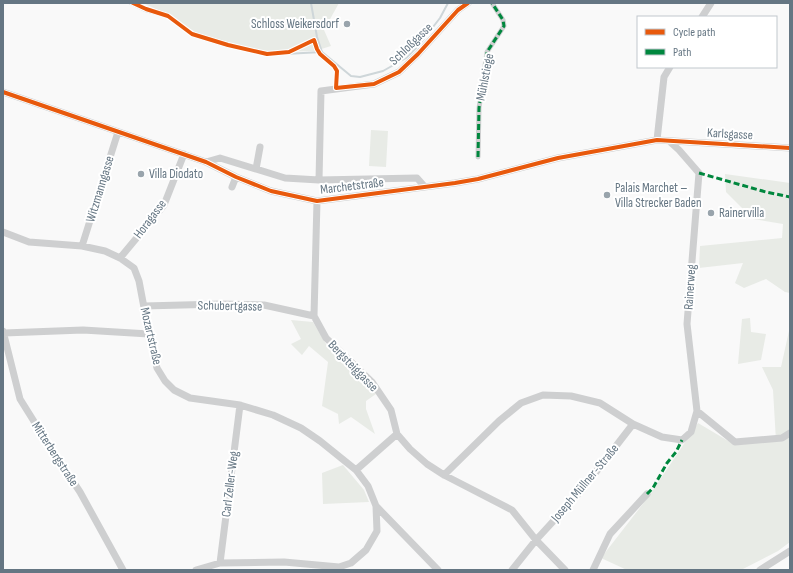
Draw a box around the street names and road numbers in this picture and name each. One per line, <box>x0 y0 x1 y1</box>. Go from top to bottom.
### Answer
street label: Schloßgasse <box>386 19 436 69</box>
street label: Mühlstiege <box>473 52 497 102</box>
street label: Karlsgasse <box>707 125 753 143</box>
street label: Witzmanngasse <box>82 154 118 224</box>
street label: Marchetstraße <box>319 174 385 198</box>
street label: Horagasse <box>130 196 170 242</box>
street label: Rainerweg <box>680 264 700 310</box>
street label: Schubertgasse <box>198 297 262 315</box>
street label: Mozartstraße <box>137 306 165 366</box>
street label: Bergsteiggasse <box>325 337 381 395</box>
street label: Mitterbergstraße <box>28 419 82 489</box>
street label: Joseph Müllner-Straße <box>547 441 622 526</box>
street label: Carl Zeller-Weg <box>218 450 242 518</box>

